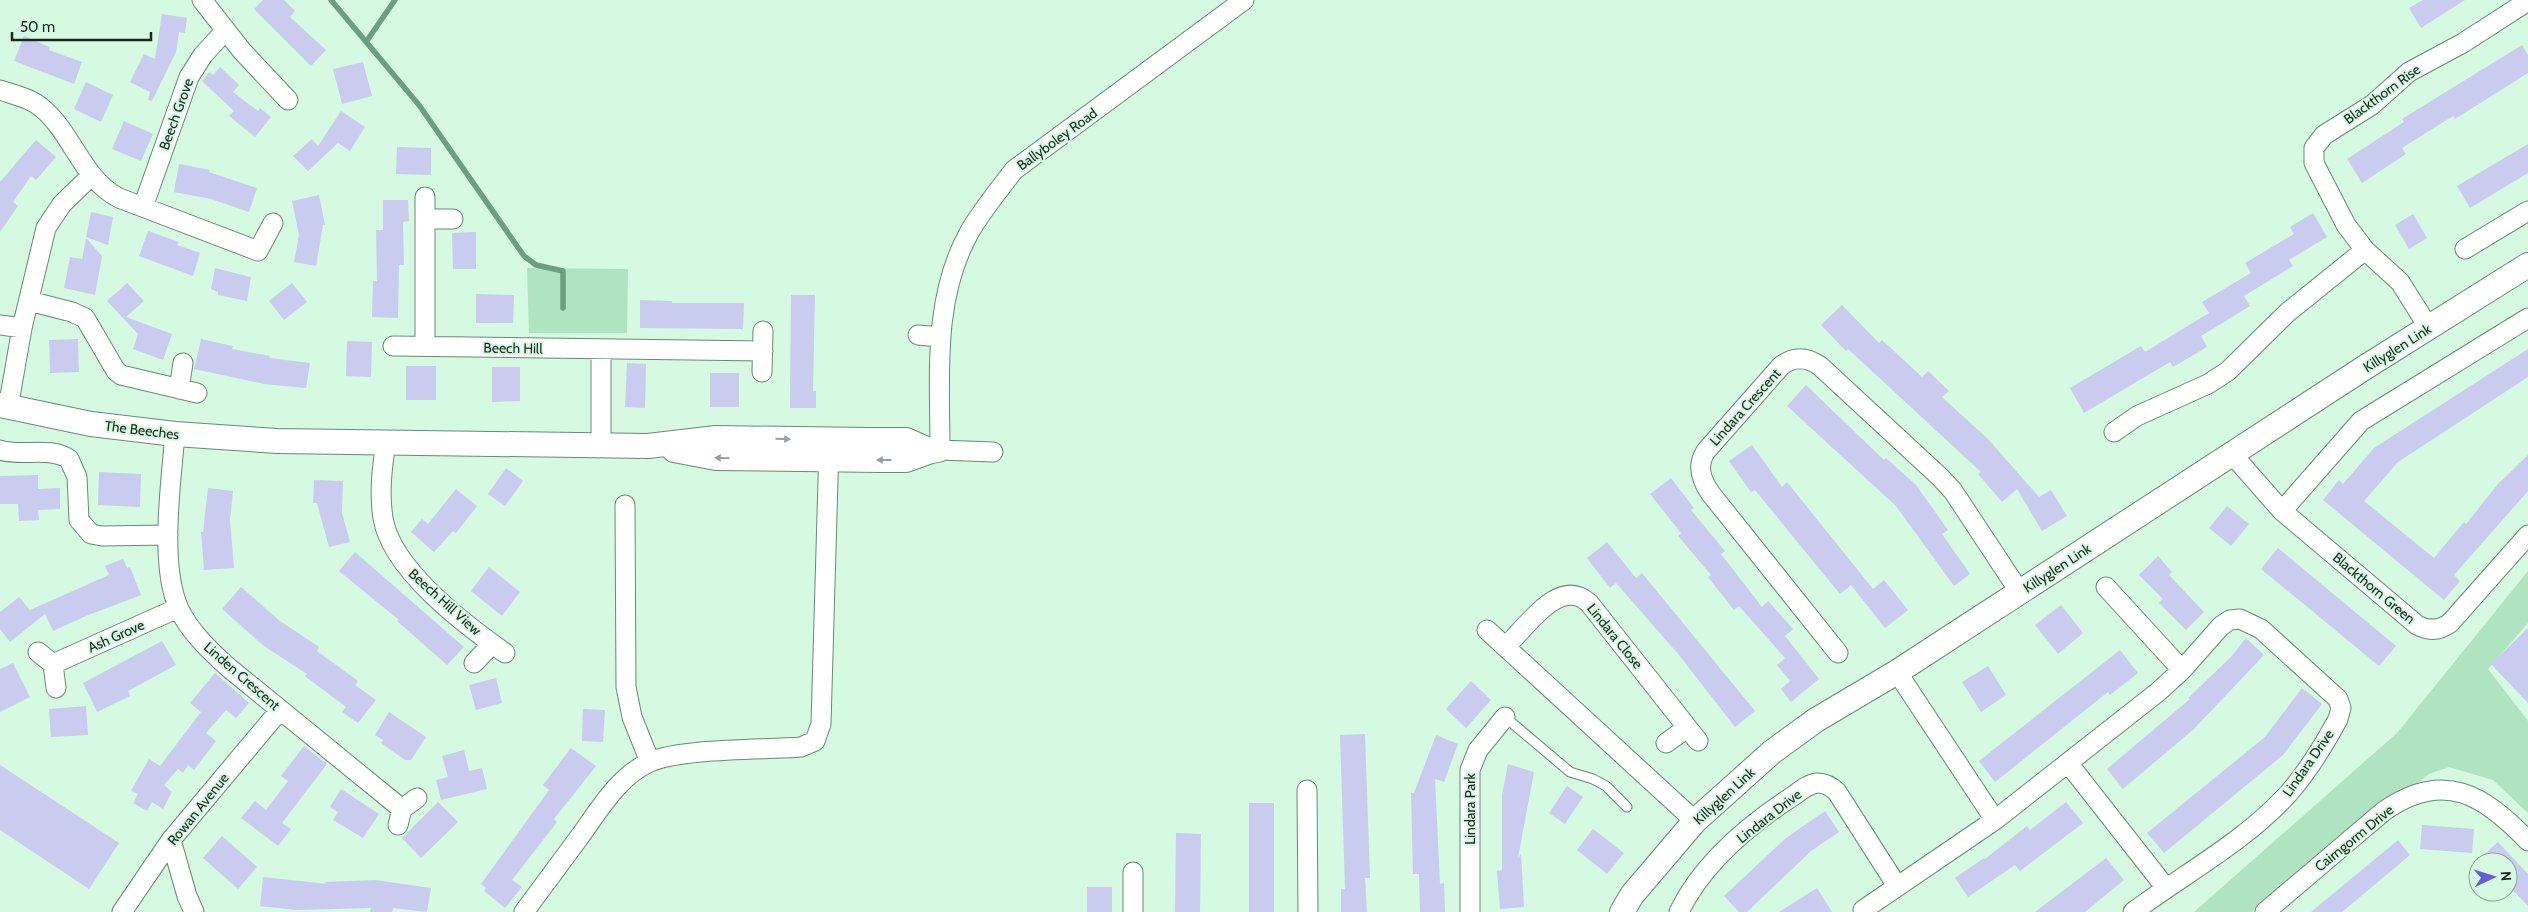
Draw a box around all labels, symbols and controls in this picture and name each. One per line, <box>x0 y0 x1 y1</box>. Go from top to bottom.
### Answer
scale bar <box>12 10 151 42</box>
text: 50 m <box>20 18 55 36</box>
street label: Blackthorn Rise <box>2340 60 2424 128</box>
street label: Beech Grove <box>155 76 197 152</box>
street label: Ballyboley Road <box>1013 104 1101 174</box>
street label: Killyglen Link <box>2360 320 2435 376</box>
street label: Beech Hill <box>483 338 543 358</box>
street label: Lindara Crescent <box>1705 364 1785 449</box>
street label: The Beeches <box>104 417 180 444</box>
one-way arrow <box>776 435 792 443</box>
one-way arrow <box>713 453 729 461</box>
one-way arrow <box>876 456 892 464</box>
street label: Killyglen Link <box>2020 539 2095 597</box>
street label: Blackthorn Green <box>2329 548 2419 628</box>
street label: Beech Hill View <box>405 565 485 639</box>
street label: Lindara Close <box>1583 600 1647 672</box>
street label: Ash Grove <box>85 616 147 656</box>
street label: Linden Crescent <box>200 638 284 714</box>
street label: Lindara Drive <box>2278 726 2338 800</box>
street label: Killyglen Link <box>1689 763 1759 829</box>
street label: Rowan Avenue <box>163 769 233 849</box>
street label: Lindara Park <box>1461 772 1479 845</box>
street label: Lindara Drive <box>1733 785 1805 847</box>
street label: Cairngorm Drive <box>2311 801 2397 875</box>
north arrow <box>2468 852 2518 902</box>
text: N <box>2497 871 2515 882</box>

